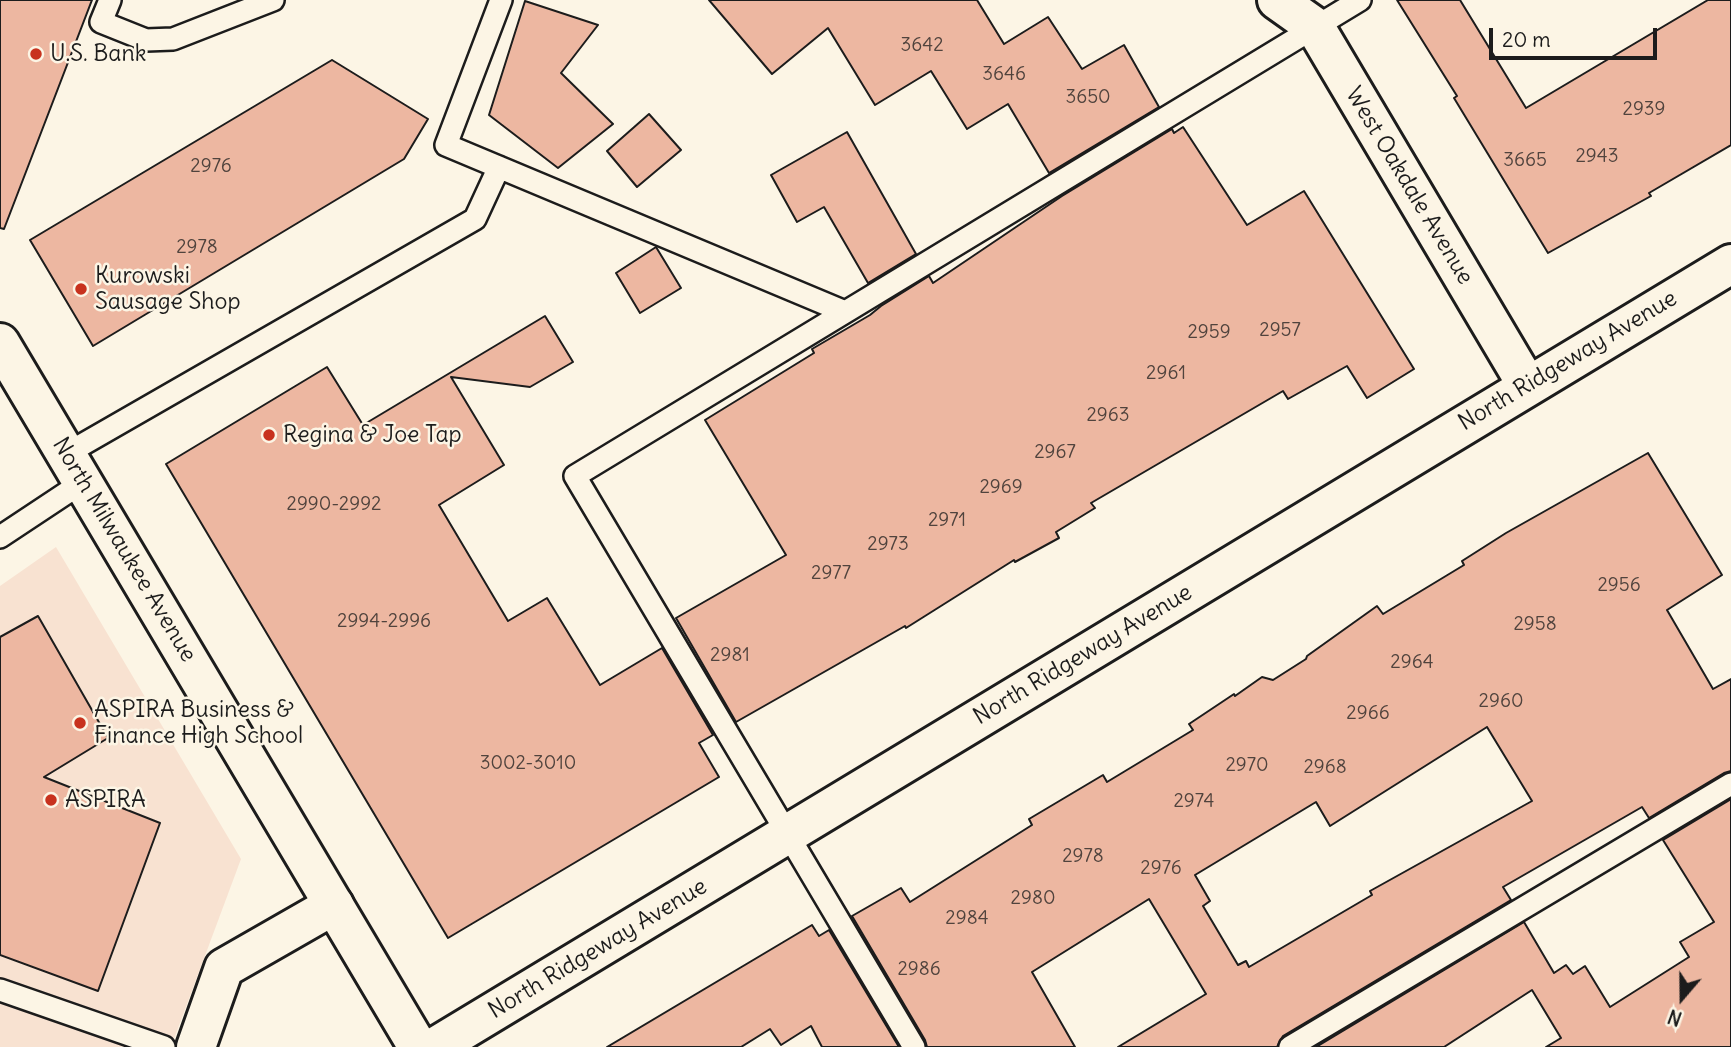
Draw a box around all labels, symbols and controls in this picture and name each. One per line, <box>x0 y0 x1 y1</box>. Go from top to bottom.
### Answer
scale bar <box>1493 14 1661 58</box>
text: 20 m <box>1502 26 1551 53</box>
house number: 3642 <box>900 35 944 57</box>
place label: U.S. Bank <box>50 40 146 68</box>
marker: U.S. Bank <box>28 46 44 62</box>
house number: 3646 <box>982 64 1026 86</box>
street label: West Oakdale Avenue <box>1339 82 1479 290</box>
house number: 3650 <box>1065 87 1111 109</box>
house number: 2939 <box>1622 99 1666 121</box>
house number: 2943 <box>1575 146 1619 168</box>
house number: 3665 <box>1503 150 1547 172</box>
house number: 2976 <box>190 156 232 178</box>
house number: 2978 <box>176 237 218 259</box>
place label: Kurowski Sausage Shop <box>95 262 241 316</box>
marker: Kurowski Sausage Shop <box>73 281 89 297</box>
street label: North Ridgeway Avenue <box>1454 285 1682 437</box>
house number: 2957 <box>1259 320 1301 342</box>
house number: 2959 <box>1187 322 1231 344</box>
house number: 2961 <box>1146 363 1186 385</box>
house number: 2963 <box>1086 405 1130 427</box>
place label: Regina & Joe Tap <box>283 421 462 449</box>
marker: Regina & Joe Tap <box>261 427 277 443</box>
street label: North Milwaukee Avenue <box>46 433 202 667</box>
house number: 2967 <box>1034 442 1076 464</box>
house number: 2969 <box>979 477 1023 499</box>
house number: 2990-2992 <box>286 494 382 516</box>
house number: 2971 <box>928 510 966 532</box>
house number: 2973 <box>867 534 909 556</box>
house number: 2977 <box>811 563 851 585</box>
house number: 2956 <box>1597 575 1641 597</box>
street label: North Ridgeway Avenue <box>969 579 1197 731</box>
house number: 2994-2996 <box>337 611 431 633</box>
house number: 2958 <box>1513 614 1557 636</box>
house number: 2981 <box>710 645 750 667</box>
house number: 2964 <box>1390 652 1434 674</box>
house number: 2960 <box>1479 691 1523 713</box>
place label: ASPIRA Business & Finance High School <box>94 696 303 750</box>
house number: 2966 <box>1346 703 1390 725</box>
marker: ASPIRA Business & Finance High School <box>72 715 88 731</box>
house number: 3002-3010 <box>480 753 576 775</box>
house number: 2970 <box>1225 755 1269 777</box>
house number: 2968 <box>1303 757 1347 779</box>
place label: ASPIRA <box>65 786 146 814</box>
house number: 2974 <box>1173 791 1215 813</box>
marker: ASPIRA <box>43 792 59 808</box>
house number: 2978 <box>1062 846 1104 868</box>
house number: 2976 <box>1140 858 1182 880</box>
street label: North Ridgeway Avenue <box>484 873 712 1025</box>
house number: 2980 <box>1011 888 1055 910</box>
house number: 2984 <box>945 908 989 930</box>
house number: 2986 <box>897 959 941 981</box>
north arrow <box>1647 963 1717 1033</box>
text: N <box>1665 1004 1685 1031</box>

